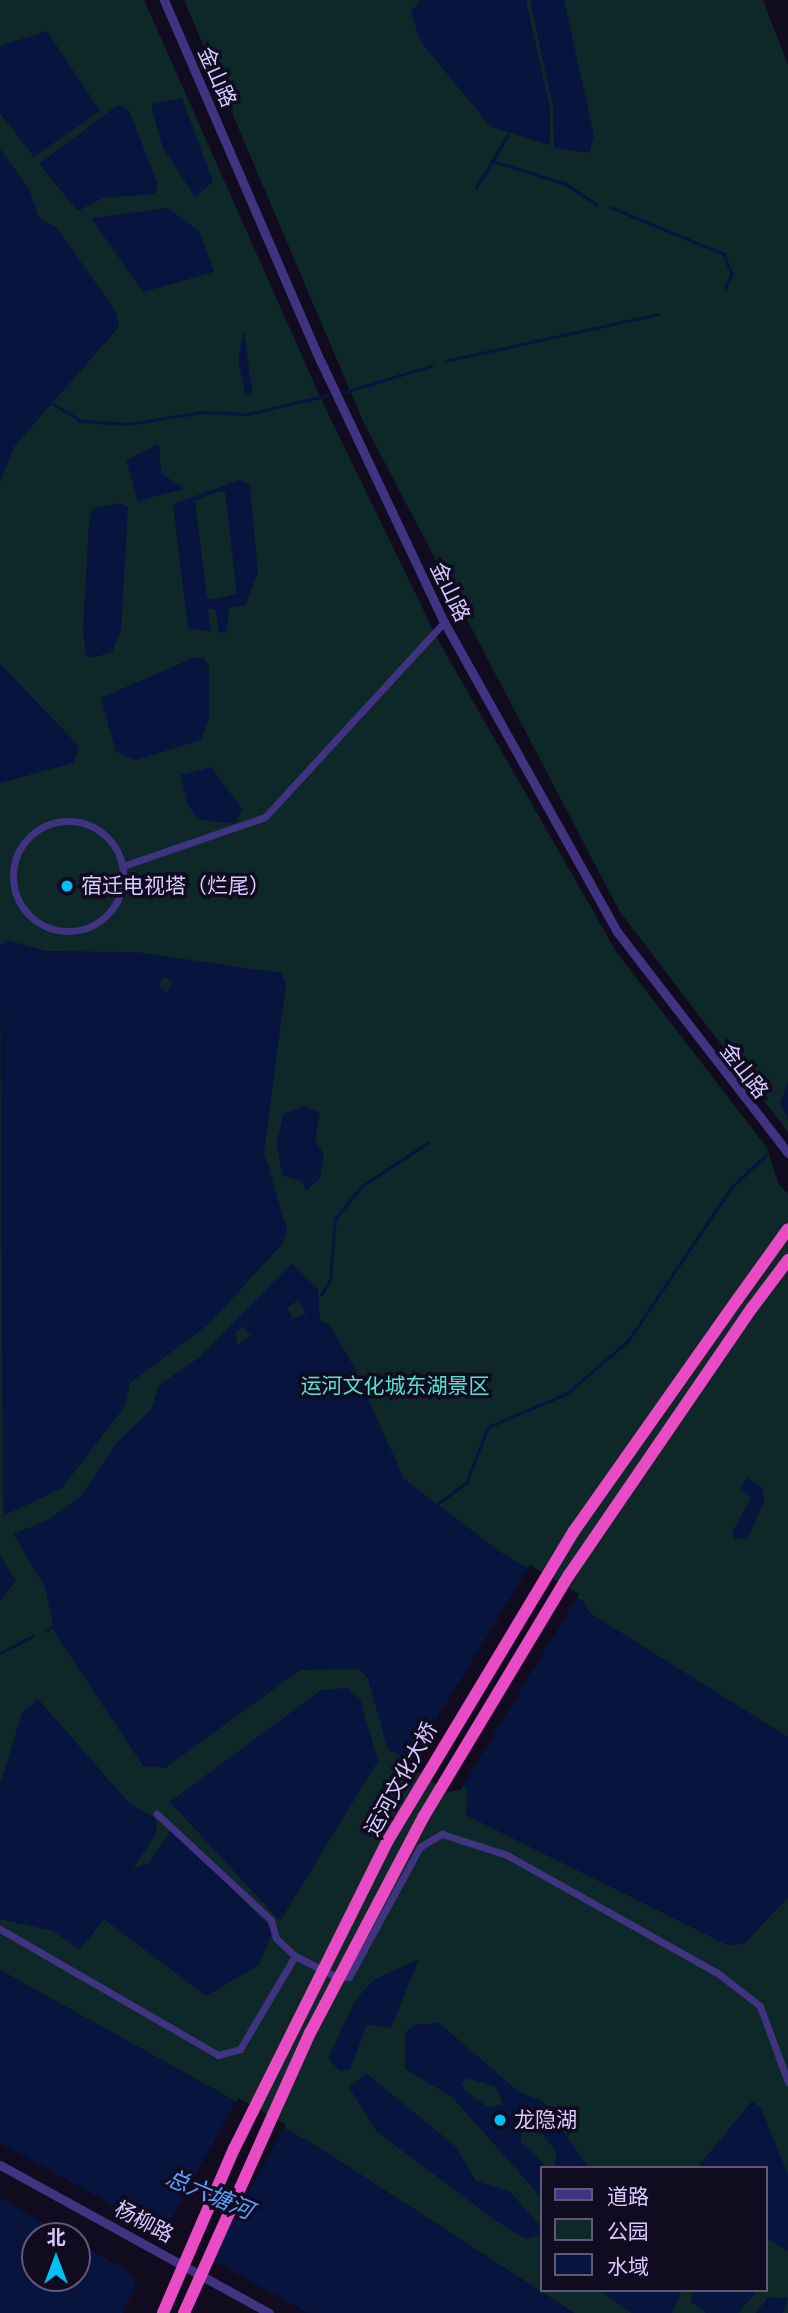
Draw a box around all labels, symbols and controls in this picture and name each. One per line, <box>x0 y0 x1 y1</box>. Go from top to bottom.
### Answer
street label: 金山路 <box>193 43 241 111</box>
street label: 金山路 <box>425 558 475 626</box>
place label: 宿迁电视塔（烂尾） <box>81 873 270 899</box>
marker: 宿迁电视塔（烂尾） <box>59 878 75 894</box>
street label: 金山路 <box>715 1038 773 1104</box>
park label: 运河文化城东湖景区 <box>301 1373 489 1399</box>
street label: 运河文化大桥 <box>359 1718 443 1840</box>
place label: 龙隐湖 <box>514 2107 577 2133</box>
marker: 龙隐湖 <box>492 2112 508 2128</box>
water label: 总六塘河 <box>161 2164 257 2226</box>
legend <box>540 2166 767 2292</box>
text: 道路 <box>607 2185 649 2209</box>
street label: 杨柳路 <box>110 2196 178 2248</box>
text: 公园 <box>607 2220 649 2244</box>
north arrow <box>21 2222 91 2292</box>
text: 北 <box>46 2227 66 2249</box>
text: 水域 <box>607 2255 649 2279</box>

